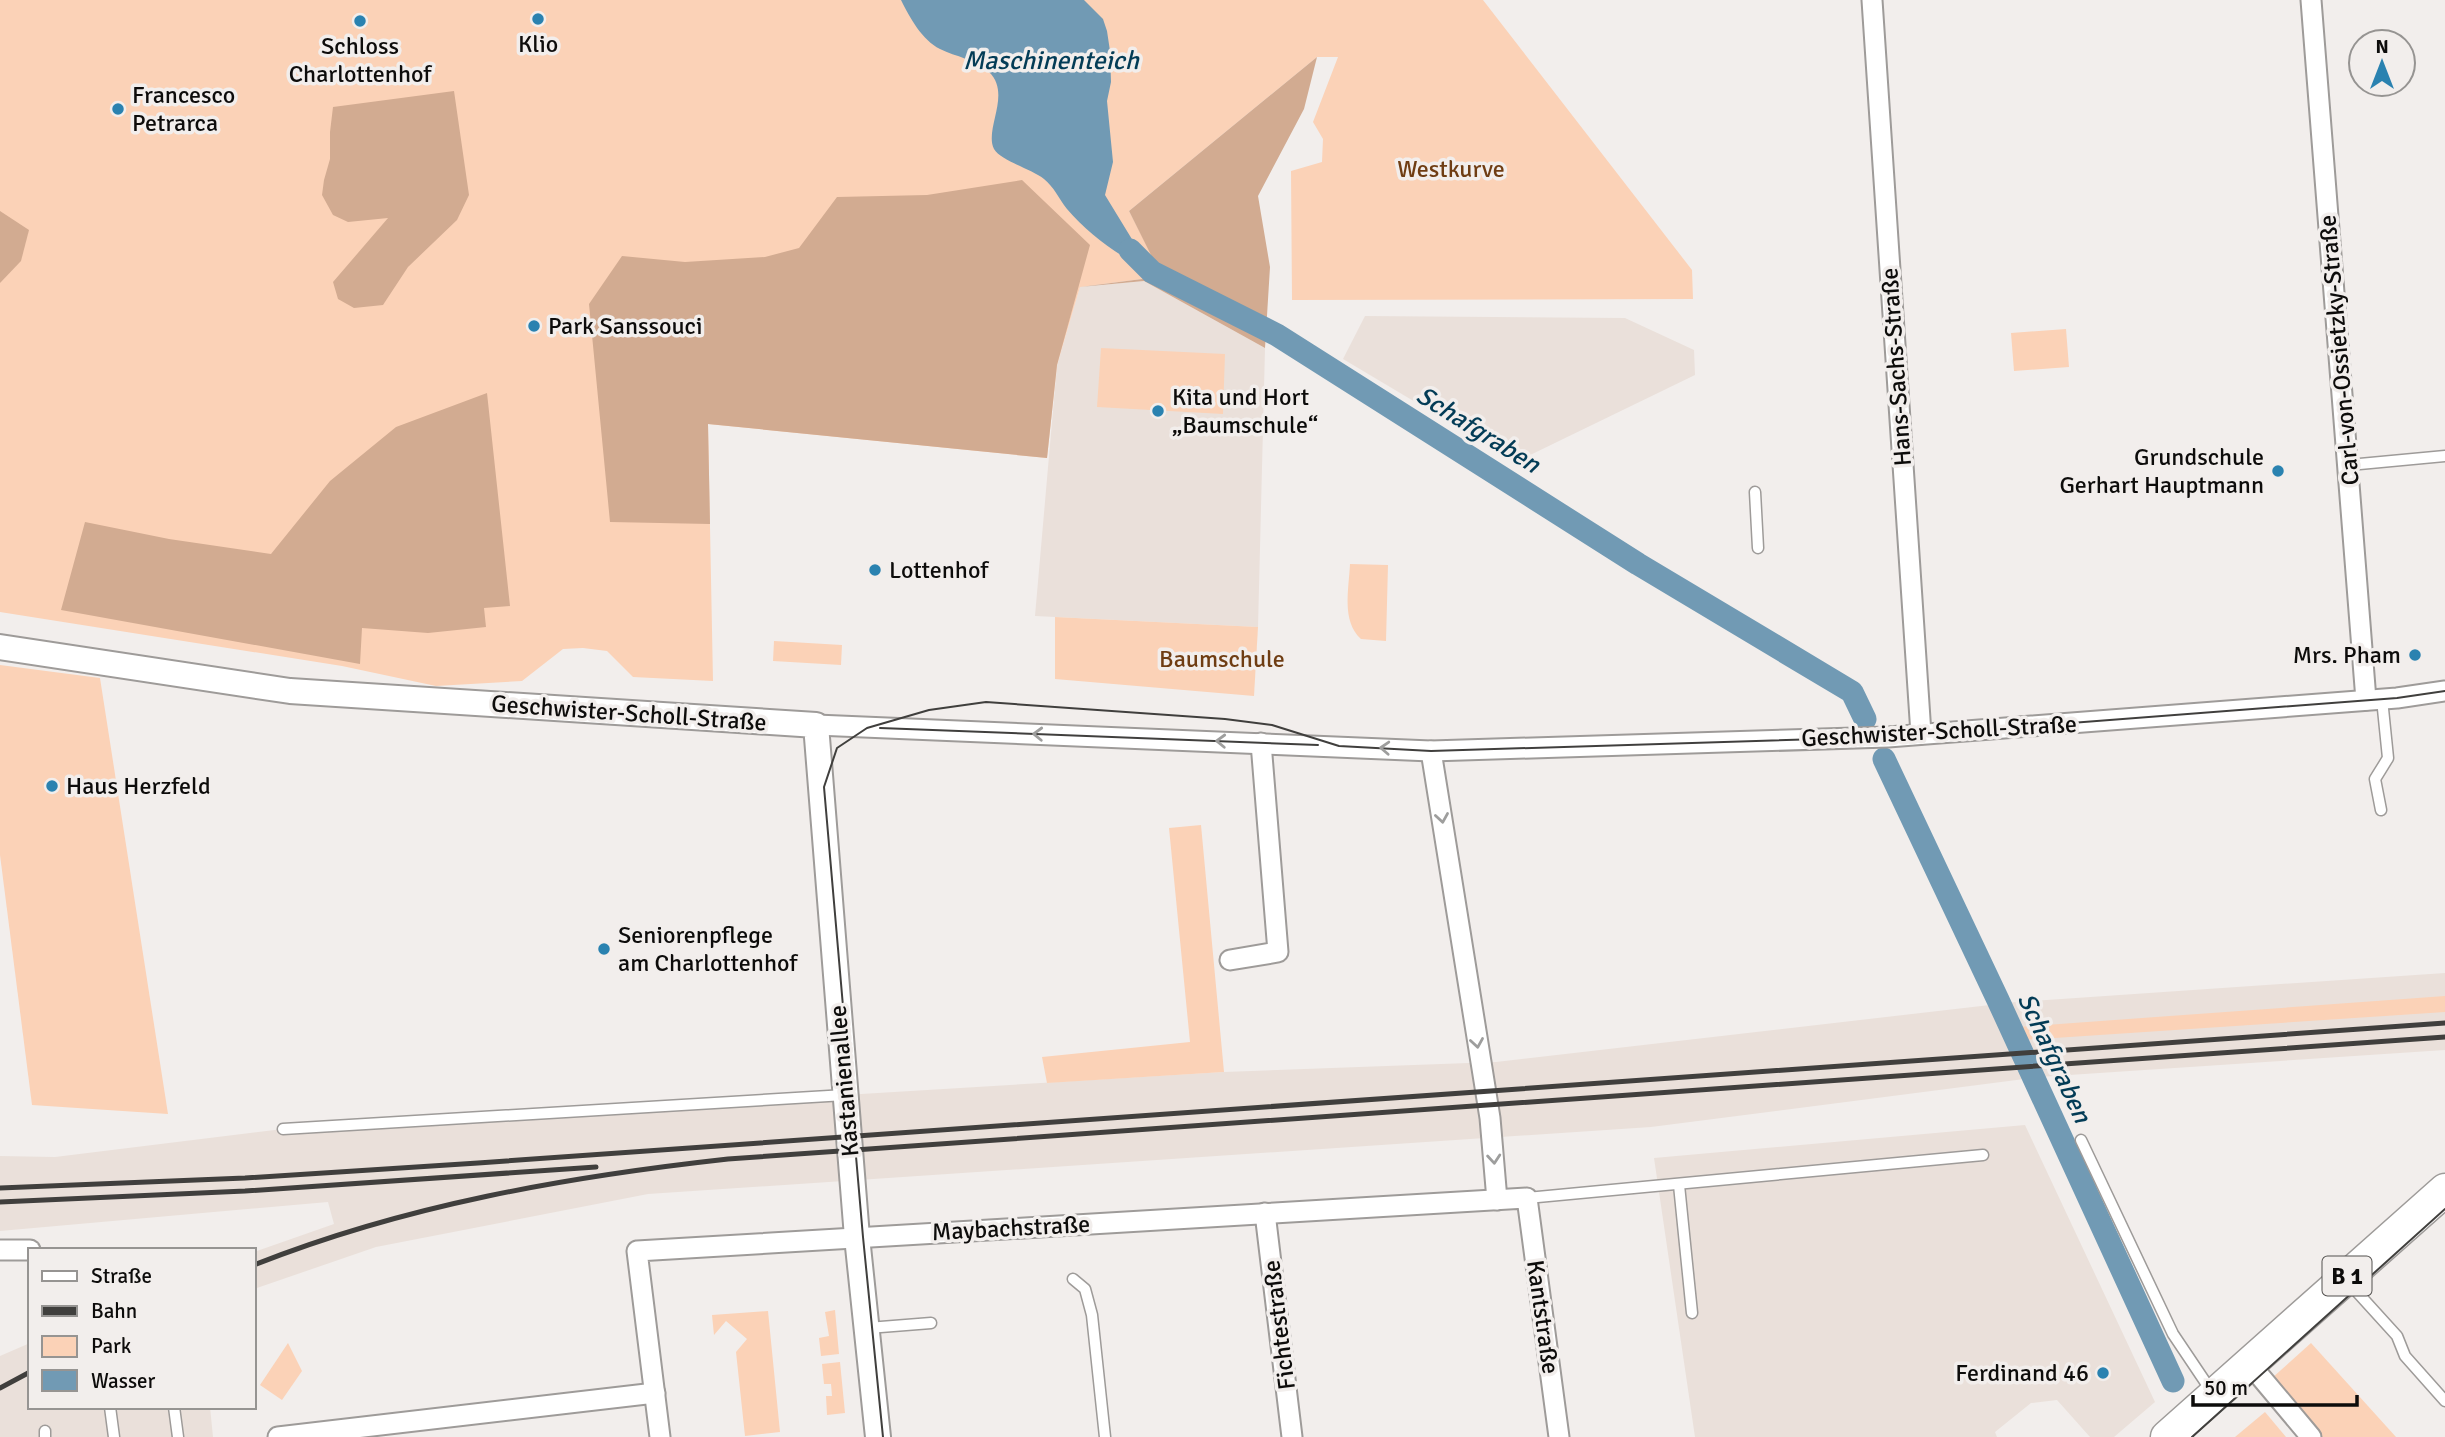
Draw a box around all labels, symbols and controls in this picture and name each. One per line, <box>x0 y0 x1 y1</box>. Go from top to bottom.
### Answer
marker: Klio <box>530 11 546 27</box>
marker: Schloss Charlottenhof <box>352 13 368 29</box>
north arrow <box>2347 28 2417 98</box>
place label: Klio <box>518 29 558 59</box>
place label: Schloss Charlottenhof <box>289 31 432 89</box>
text: N <box>2375 35 2389 59</box>
water label: Maschinenteich <box>963 45 1140 77</box>
place label: Francesco Petrarca <box>132 80 235 138</box>
marker: Francesco Petrarca <box>110 101 126 117</box>
park label: Westkurve <box>1397 154 1505 184</box>
street label: Carl-von-Ossietzky-Straße <box>2312 214 2366 486</box>
street label: Hans-Sachs-Straße <box>1874 267 1918 467</box>
place label: Park Sanssouci <box>548 311 703 341</box>
marker: Park Sanssouci <box>526 318 542 334</box>
water label: Schafgraben <box>1410 379 1546 481</box>
place label: Kita und Hort „Baumschule“ <box>1172 382 1318 440</box>
marker: Kita und Hort „Baumschule“ <box>1150 403 1166 419</box>
place label: Grundschule Gerhart Hauptmann <box>2059 442 2264 500</box>
marker: Grundschule Gerhart Hauptmann <box>2270 463 2286 479</box>
place label: Lottenhof <box>889 555 989 585</box>
marker: Lottenhof <box>867 562 883 578</box>
place label: Mrs. Pham <box>2293 640 2401 670</box>
park label: Baumschule <box>1159 644 1285 674</box>
marker: Mrs. Pham <box>2407 647 2423 663</box>
street label: Geschwister-Scholl-Straße <box>490 688 768 738</box>
street label: Geschwister-Scholl-Straße <box>1800 709 2078 753</box>
one-way arrow <box>1032 727 1043 742</box>
one-way arrow <box>1216 734 1227 749</box>
one-way arrow <box>1379 741 1390 756</box>
place label: Haus Herzfeld <box>66 771 211 801</box>
marker: Haus Herzfeld <box>44 778 60 794</box>
one-way arrow <box>1434 812 1449 824</box>
place label: Seniorenpflege am Charlottenhof <box>618 920 798 978</box>
marker: Seniorenpflege am Charlottenhof <box>596 941 612 957</box>
water label: Schafgraben <box>2010 988 2098 1129</box>
street label: Kastanienallee <box>822 1004 866 1158</box>
one-way arrow <box>1469 1037 1484 1049</box>
one-way arrow <box>1486 1154 1501 1165</box>
street label: Maybachstraße <box>931 1209 1091 1247</box>
legend <box>28 1248 256 1409</box>
road number: B 1 <box>2322 1256 2372 1296</box>
street label: Fichtestraße <box>1256 1258 1302 1392</box>
street label: Kantstraße <box>1520 1258 1566 1376</box>
text: Straße <box>91 1263 152 1289</box>
text: Bahn <box>91 1298 137 1324</box>
text: Park <box>91 1333 132 1359</box>
place label: Ferdinand 46 <box>1955 1358 2089 1388</box>
scale bar <box>2193 1364 2358 1408</box>
marker: Ferdinand 46 <box>2095 1365 2111 1381</box>
text: Wasser <box>91 1368 156 1394</box>
text: 50 m <box>2204 1375 2248 1401</box>

